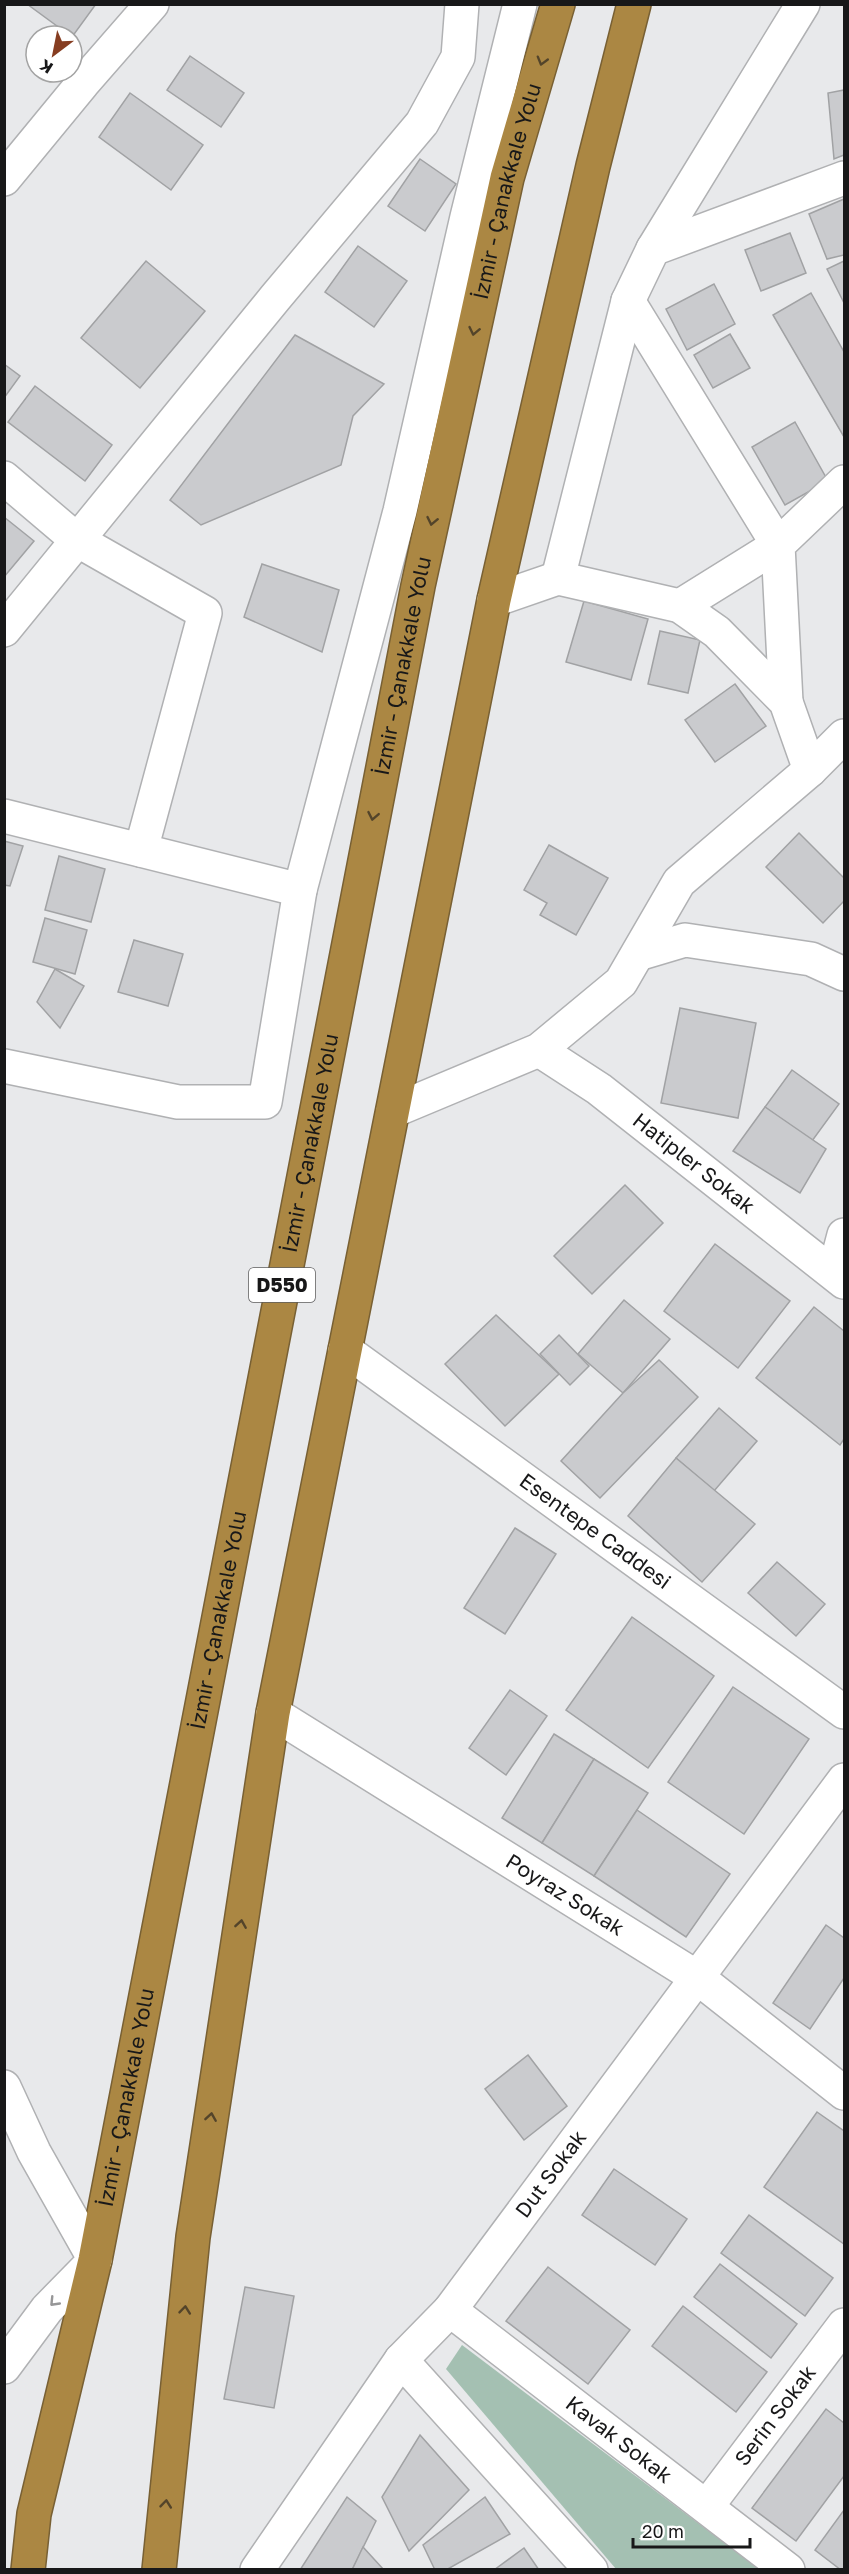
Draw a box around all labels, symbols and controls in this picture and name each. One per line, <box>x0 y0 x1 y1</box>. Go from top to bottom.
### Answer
north arrow <box>24 24 84 84</box>
text: K <box>35 55 56 78</box>
one-way arrow <box>537 55 549 66</box>
street label: İzmir - Çanakkale Yolu <box>467 80 546 302</box>
one-way arrow <box>468 326 481 336</box>
one-way arrow <box>426 516 439 526</box>
street label: İzmir - Çanakkale Yolu <box>368 554 436 777</box>
one-way arrow <box>367 810 380 820</box>
street label: İzmir - Çanakkale Yolu <box>276 1031 343 1255</box>
street label: Hatipler Sokak <box>628 1107 761 1219</box>
road number: D550 <box>249 1268 315 1302</box>
street label: Esentepe Caddesi <box>515 1467 677 1594</box>
street label: İzmir - Çanakkale Yolu <box>184 1509 251 1732</box>
street label: Poyraz Sokak <box>501 1847 630 1941</box>
one-way arrow <box>234 1919 247 1929</box>
street label: İzmir - Çanakkale Yolu <box>92 1986 159 2209</box>
one-way arrow <box>205 2112 217 2121</box>
street label: Dut Sokak <box>509 2124 591 2222</box>
one-way arrow <box>50 2296 61 2306</box>
one-way arrow <box>178 2305 191 2314</box>
street label: Serin Sokak <box>728 2360 821 2470</box>
street label: Kavak Sokak <box>561 2390 678 2488</box>
one-way arrow <box>159 2499 172 2508</box>
scale bar <box>633 2511 750 2549</box>
text: 20 m <box>642 2520 684 2542</box>

